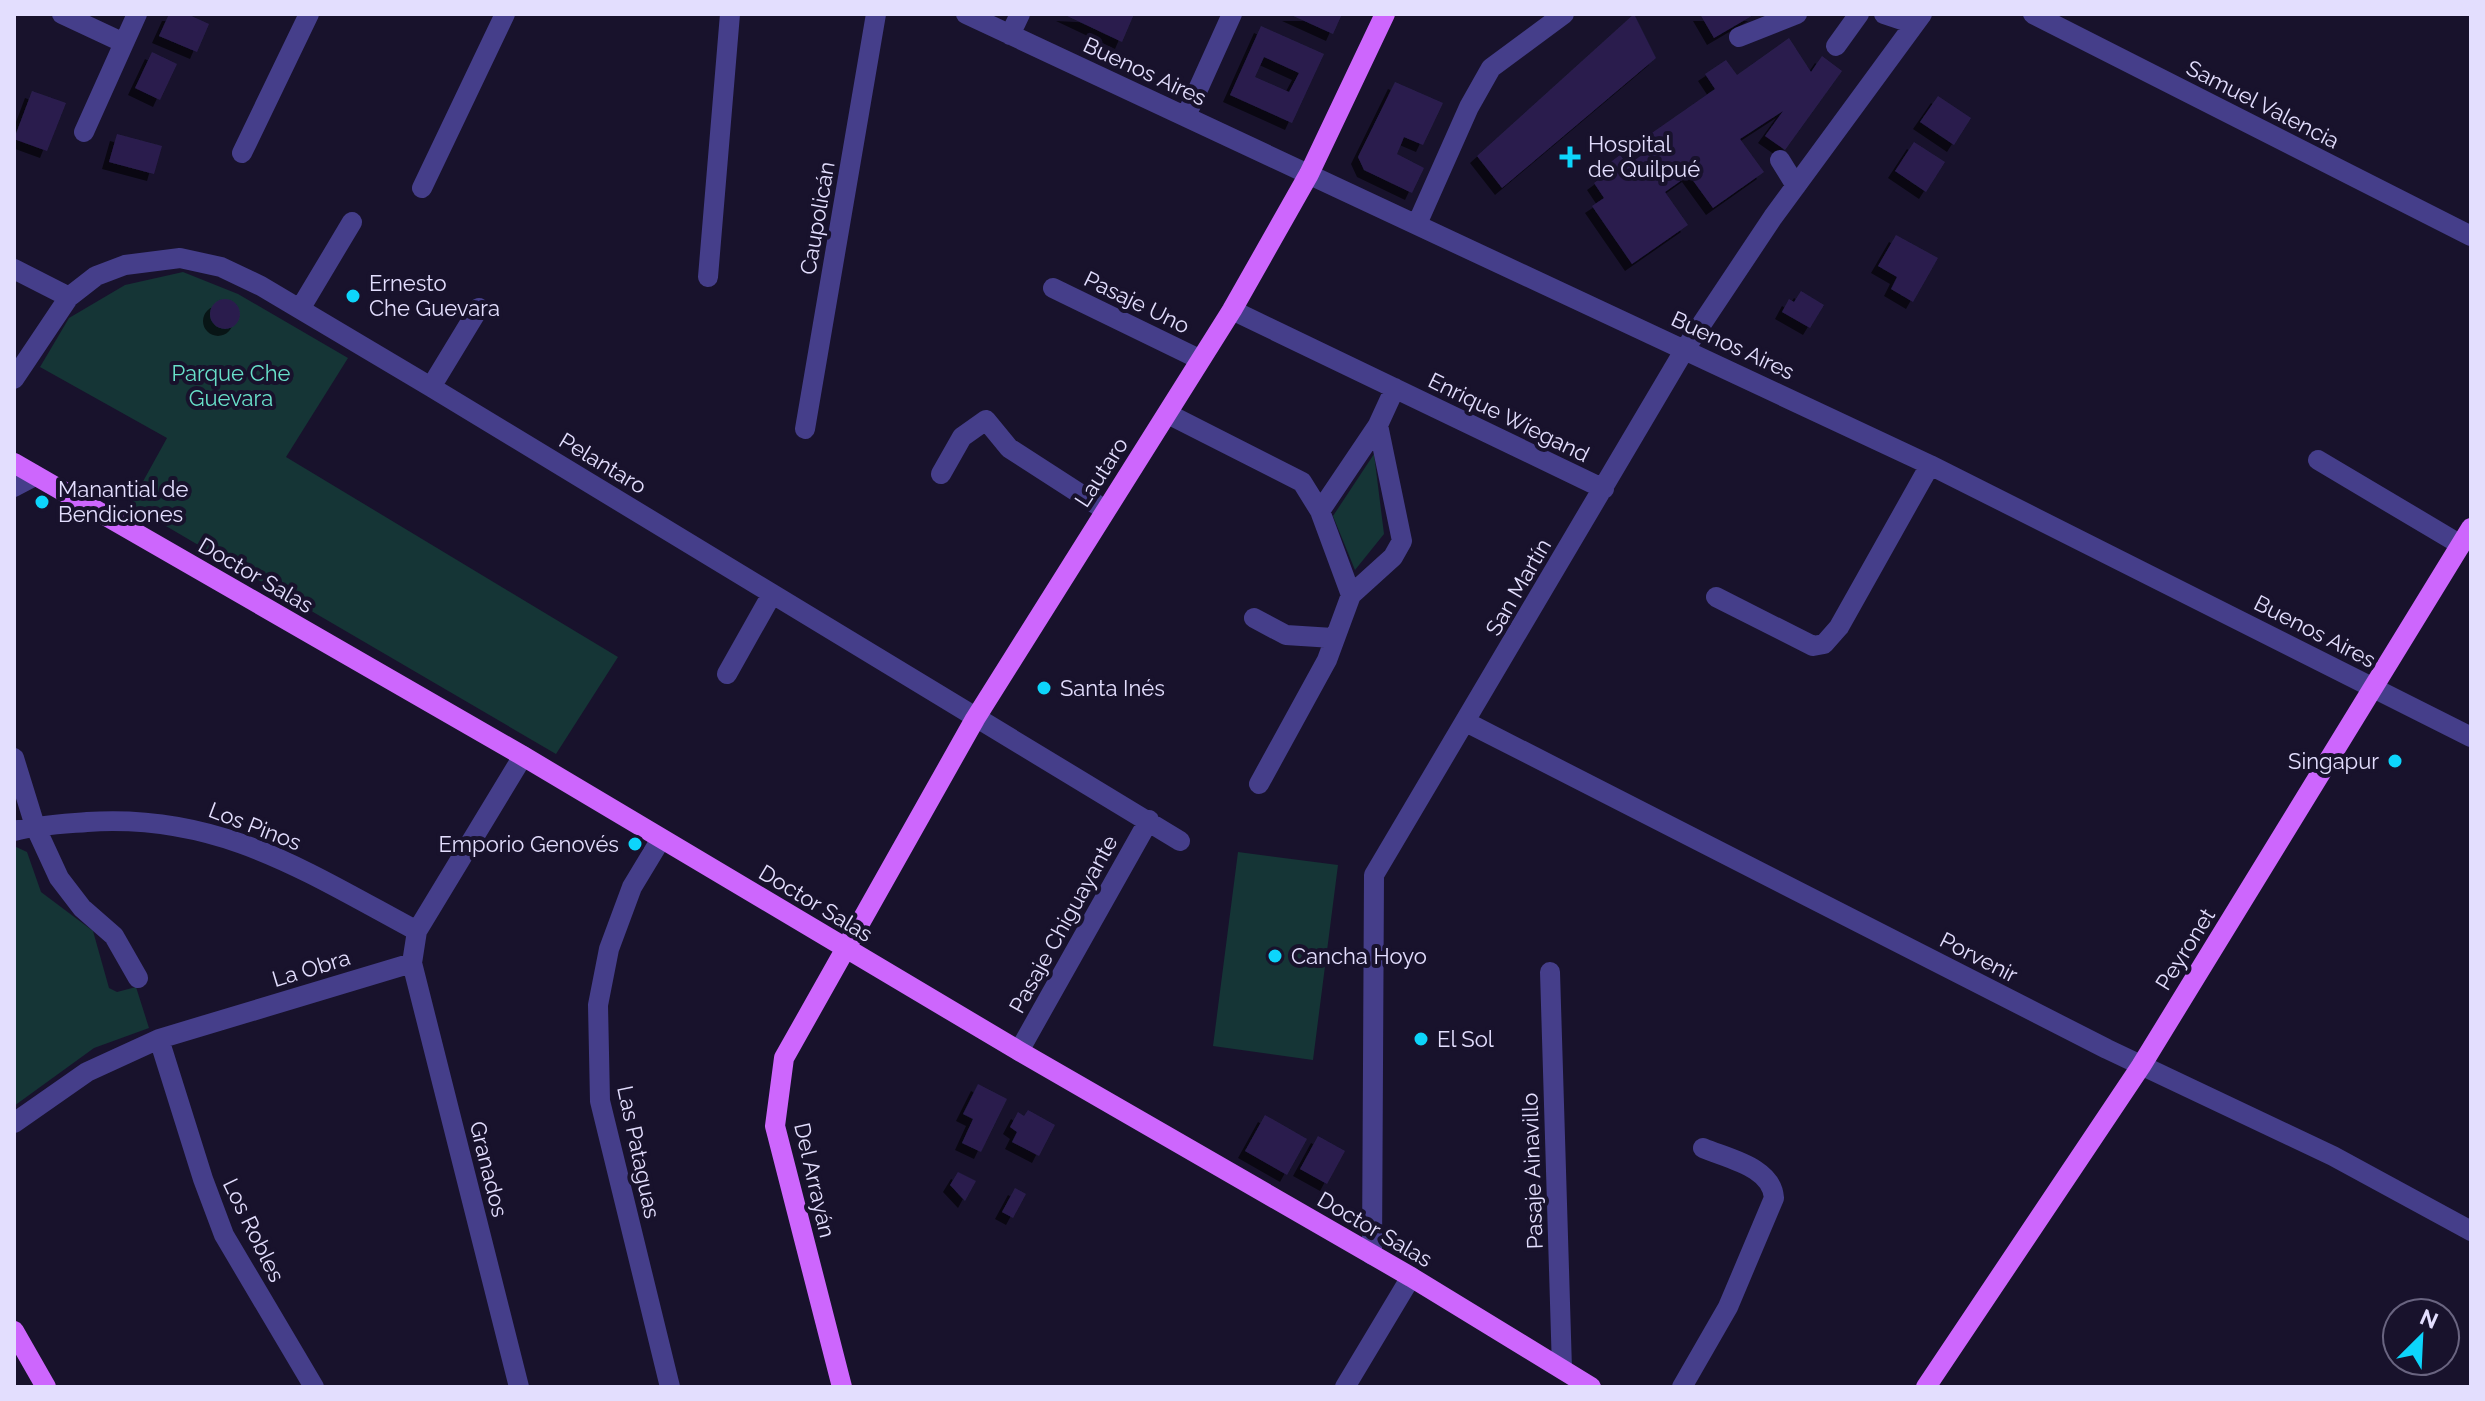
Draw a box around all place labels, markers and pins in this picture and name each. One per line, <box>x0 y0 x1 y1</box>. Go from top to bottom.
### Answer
place label: Hospital de Quilpué <box>1588 131 1700 182</box>
marker: Hospital de Quilpué <box>1559 146 1581 168</box>
place label: Ernesto Che Guevara <box>369 270 500 321</box>
marker: Ernesto Che Guevara <box>344 287 362 305</box>
place label: Manantial de Bendiciones <box>58 476 188 527</box>
marker: Manantial de Bendiciones <box>33 493 51 511</box>
place label: Santa Inés <box>1060 675 1165 701</box>
marker: Santa Inés <box>1035 679 1053 697</box>
place label: Singapur <box>2288 748 2379 774</box>
marker: Singapur <box>2386 752 2404 770</box>
place label: Emporio Genovés <box>439 831 619 857</box>
marker: Emporio Genovés <box>626 835 644 853</box>
place label: Cancha Hoyo <box>1291 943 1427 969</box>
marker: Cancha Hoyo <box>1266 947 1284 965</box>
place label: El Sol <box>1437 1026 1494 1052</box>
marker: El Sol <box>1412 1030 1430 1048</box>

